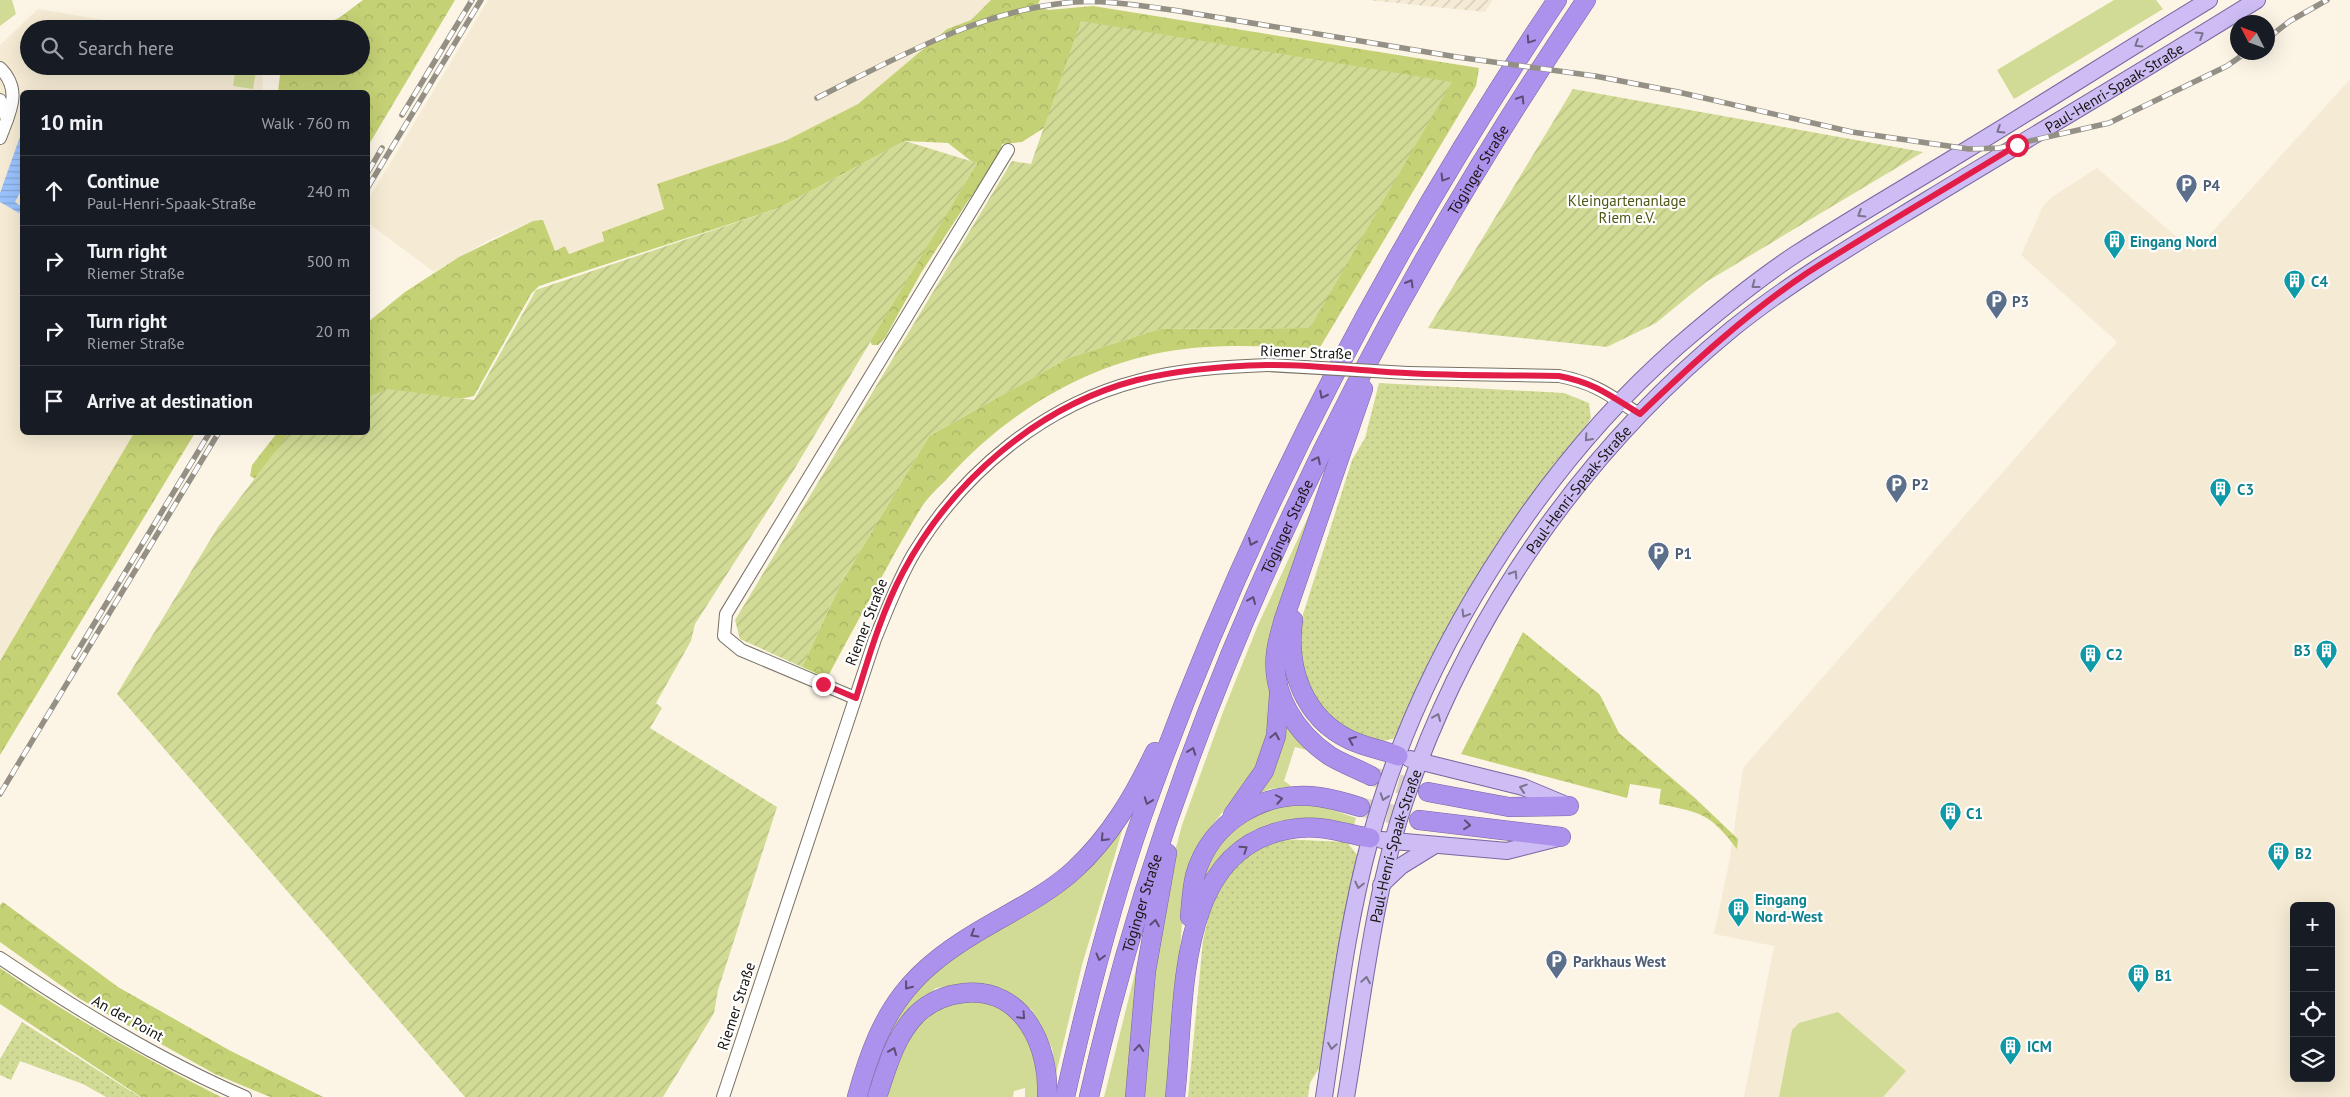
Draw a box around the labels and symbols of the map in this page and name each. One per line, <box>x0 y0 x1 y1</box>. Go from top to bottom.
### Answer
north arrow <box>2230 15 2275 60</box>
one-way arrow <box>2195 32 2204 42</box>
one-way arrow <box>1527 35 1536 44</box>
street label: Paul-Henri-Spaak-Straße <box>2041 38 2187 136</box>
one-way arrow <box>2134 38 2144 47</box>
one-way arrow <box>1515 96 1524 105</box>
street label: Töginger Straße <box>1443 121 1512 218</box>
one-way arrow <box>1996 123 2005 133</box>
route start <box>2006 134 2029 157</box>
one-way arrow <box>1441 173 1451 182</box>
parking icon: P4 <box>2175 173 2199 204</box>
place label: P4 <box>2203 176 2221 195</box>
park label: Kleingartenanlage Riem e.V. <box>1568 191 1686 227</box>
one-way arrow <box>1858 208 1867 218</box>
building icon: Eingang Nord <box>2102 229 2126 260</box>
place label: Eingang Nord <box>2130 232 2217 251</box>
building icon: C4 <box>2283 269 2307 300</box>
place label: C4 <box>2311 272 2328 291</box>
one-way arrow <box>1403 280 1413 289</box>
one-way arrow <box>1752 280 1761 288</box>
parking icon: P3 <box>1984 289 2008 320</box>
place label: P3 <box>2012 292 2029 311</box>
street label: Riemer Straße <box>1260 341 1352 363</box>
one-way arrow <box>1319 390 1329 399</box>
street label: Paul-Henri-Spaak-Straße <box>1521 421 1635 557</box>
one-way arrow <box>1585 433 1594 442</box>
one-way arrow <box>1311 456 1321 465</box>
parking icon: P2 <box>1884 472 1908 503</box>
place label: P2 <box>1912 475 1929 494</box>
street label: Töginger Straße <box>1256 476 1317 577</box>
building icon: C3 <box>2209 477 2233 508</box>
place label: C3 <box>2237 480 2254 499</box>
one-way arrow <box>1248 537 1259 546</box>
parking icon: P1 <box>1647 541 1671 572</box>
place label: P1 <box>1675 544 1692 563</box>
one-way arrow <box>1507 570 1517 579</box>
street label: Riemer Straße <box>841 576 891 668</box>
one-way arrow <box>1247 597 1257 605</box>
one-way arrow <box>1461 609 1471 618</box>
building icon: B3 <box>2315 638 2339 669</box>
place label: B3 <box>2294 641 2311 660</box>
building icon: C2 <box>2078 642 2102 673</box>
place label: C2 <box>2106 645 2123 664</box>
route end <box>812 673 835 696</box>
one-way arrow <box>1431 713 1442 722</box>
one-way arrow <box>1269 731 1280 740</box>
one-way arrow <box>1348 735 1357 746</box>
one-way arrow <box>1186 748 1196 756</box>
street label: Paul-Henri-Spaak-Straße <box>1365 766 1425 924</box>
one-way arrow <box>1520 784 1528 794</box>
one-way arrow <box>1380 792 1390 800</box>
one-way arrow <box>1275 795 1284 805</box>
one-way arrow <box>1144 797 1154 805</box>
building icon: C1 <box>1938 801 1962 832</box>
place label: C1 <box>1966 804 1983 823</box>
one-way arrow <box>1463 819 1471 830</box>
one-way arrow <box>1101 832 1110 841</box>
building icon: B2 <box>2267 841 2291 872</box>
place label: B2 <box>2295 844 2312 863</box>
one-way arrow <box>1238 846 1248 855</box>
street label: Töginger Straße <box>1117 851 1165 954</box>
one-way arrow <box>1354 881 1365 890</box>
place label: Eingang Nord-West <box>1755 890 1823 926</box>
building icon: Eingang Nord-West <box>1727 896 1751 927</box>
one-way arrow <box>1149 919 1159 928</box>
one-way arrow <box>971 927 980 937</box>
parking icon: Parkhaus West <box>1545 949 1569 980</box>
one-way arrow <box>1095 952 1106 961</box>
place label: Parkhaus West <box>1573 952 1667 971</box>
street label: Riemer Straße <box>713 960 759 1052</box>
building icon: B1 <box>2127 963 2151 994</box>
place label: B1 <box>2155 966 2172 985</box>
one-way arrow <box>1360 975 1370 984</box>
one-way arrow <box>906 980 914 989</box>
street label: An der Point <box>89 991 167 1045</box>
one-way arrow <box>1017 1011 1026 1020</box>
building icon: ICM <box>1999 1034 2023 1065</box>
place label: ICM <box>2027 1037 2052 1056</box>
one-way arrow <box>1327 1041 1337 1050</box>
one-way arrow <box>1134 1044 1145 1052</box>
one-way arrow <box>887 1047 897 1056</box>

